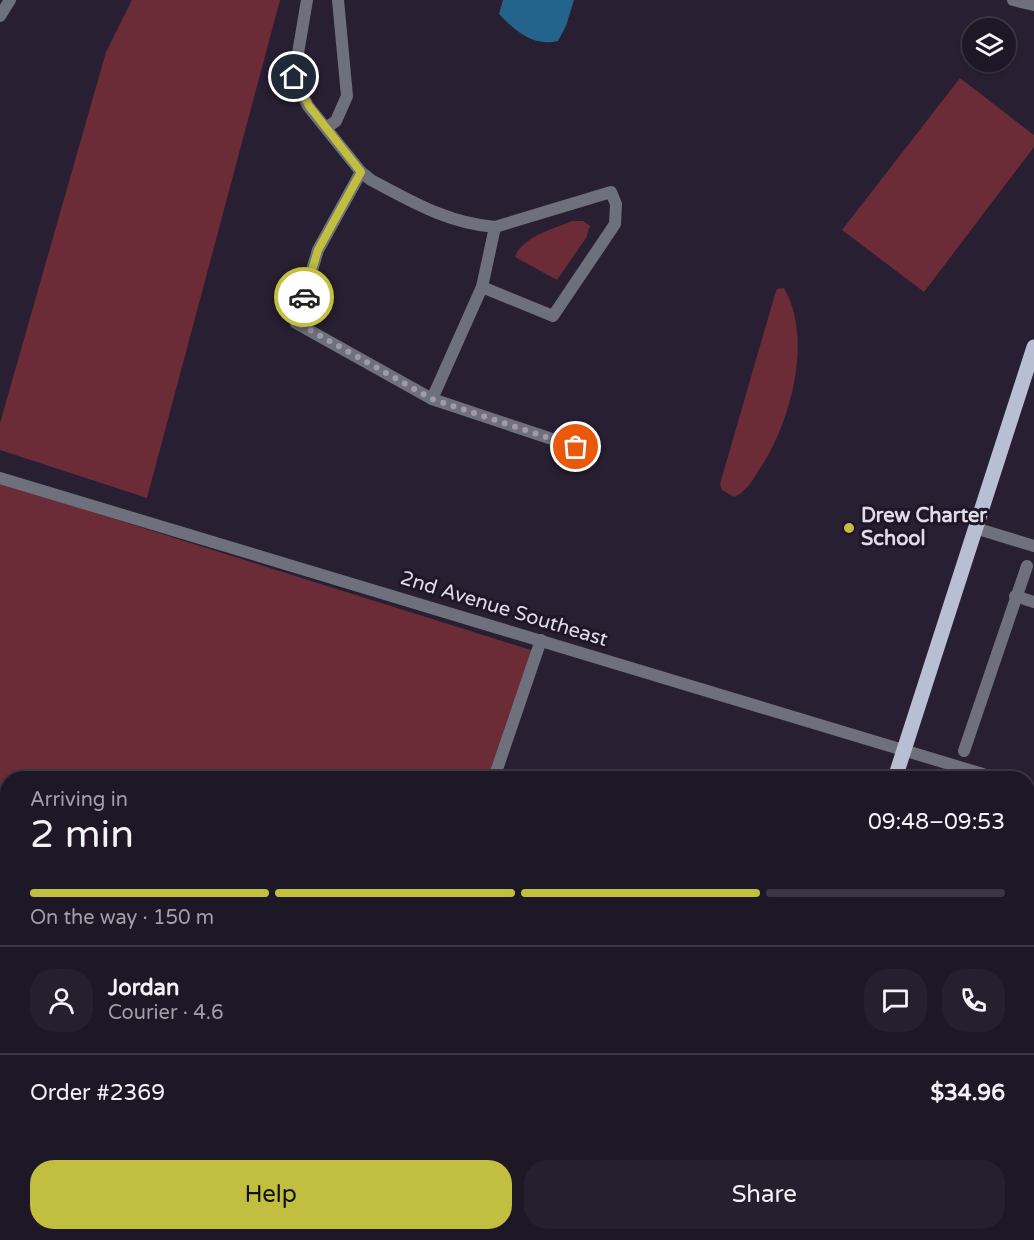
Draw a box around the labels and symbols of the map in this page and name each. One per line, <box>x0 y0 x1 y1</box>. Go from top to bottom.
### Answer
pin <box>268 51 319 102</box>
courier <box>274 267 334 327</box>
pin <box>550 421 601 472</box>
place label: Drew Charter School <box>861 504 987 551</box>
marker: Drew Charter School <box>842 521 856 535</box>
street label: 2nd Avenue Southeast <box>397 566 611 652</box>

